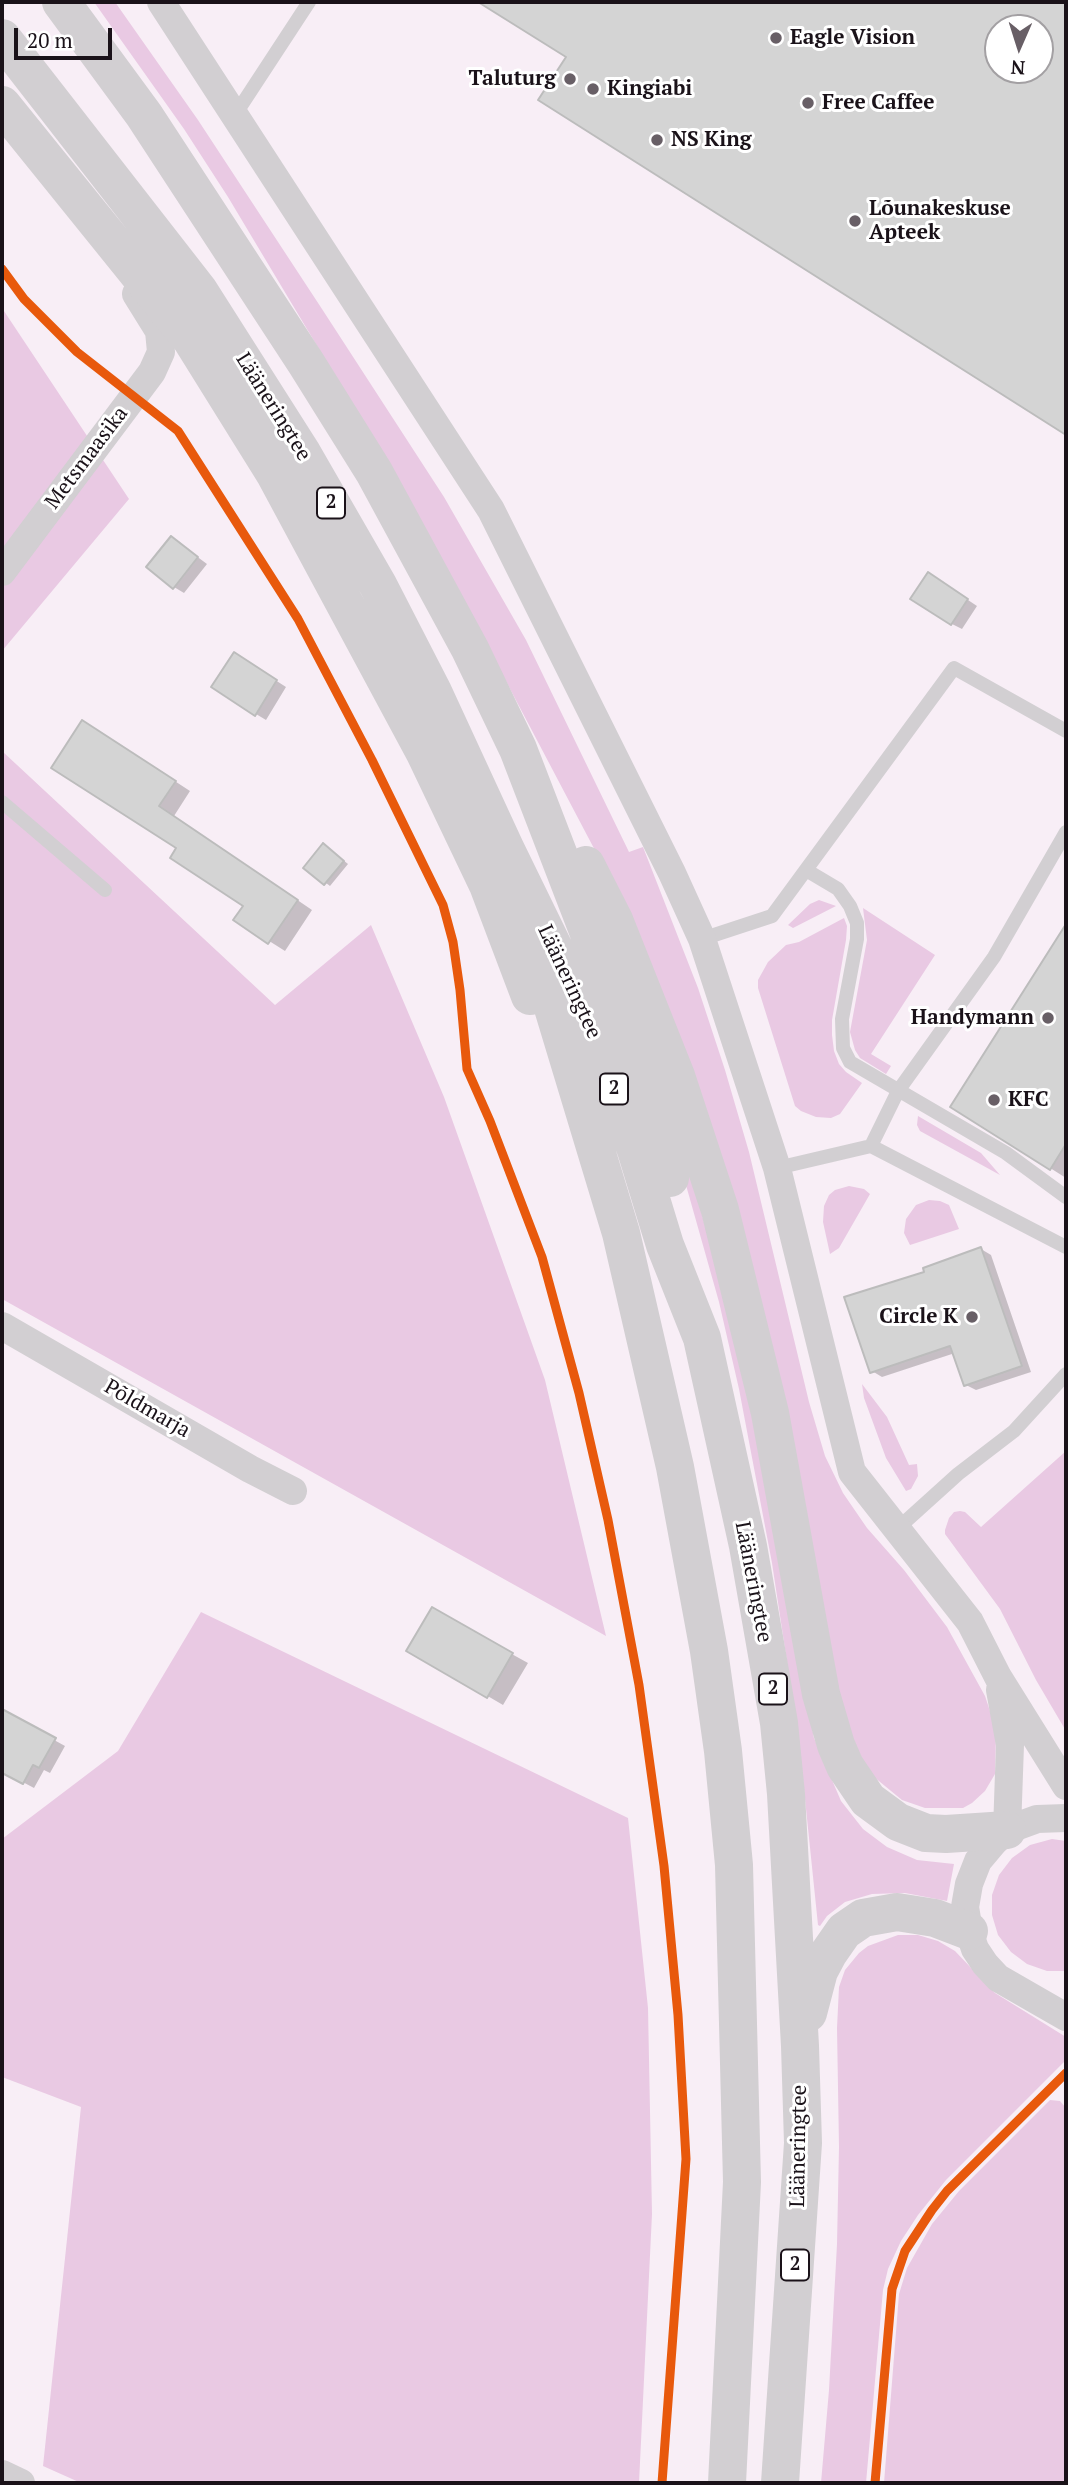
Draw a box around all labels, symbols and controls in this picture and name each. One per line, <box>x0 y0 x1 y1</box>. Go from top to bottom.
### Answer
scale bar <box>18 14 116 58</box>
north arrow <box>984 14 1054 84</box>
place label: Eagle Vision <box>790 25 915 51</box>
text: 20 m <box>27 26 73 54</box>
marker: Eagle Vision <box>768 30 784 46</box>
text: N <box>1010 56 1026 81</box>
place label: Taluturg <box>469 66 556 92</box>
marker: Taluturg <box>562 71 578 87</box>
place label: Kingiabi <box>607 76 692 102</box>
marker: Kingiabi <box>585 81 601 97</box>
place label: Free Caffee <box>822 90 935 116</box>
marker: Free Caffee <box>800 95 816 111</box>
place label: NS King <box>671 127 752 153</box>
marker: NS King <box>649 132 665 148</box>
place label: Lõunakeskuse Apteek <box>869 196 1011 246</box>
marker: Lõunakeskuse Apteek <box>847 213 863 229</box>
street label: Lääneringtee <box>230 348 316 466</box>
street label: Metsmaasika <box>40 402 134 514</box>
road number: 2 <box>317 488 345 518</box>
street label: Lääneringtee <box>532 921 606 1043</box>
place label: Handymann <box>911 1005 1034 1031</box>
marker: Handymann <box>1040 1010 1056 1026</box>
road number: 2 <box>600 1074 628 1105</box>
place label: KFC <box>1008 1087 1049 1113</box>
marker: KFC <box>986 1092 1002 1108</box>
place label: Circle K <box>879 1304 958 1330</box>
marker: Circle K <box>964 1309 980 1325</box>
street label: Põldmarja <box>100 1374 194 1444</box>
street label: Lääneringtee <box>729 1519 777 1645</box>
road number: 2 <box>759 1674 787 1704</box>
street label: Lääneringtee <box>785 2084 813 2208</box>
road number: 2 <box>781 2250 809 2280</box>

